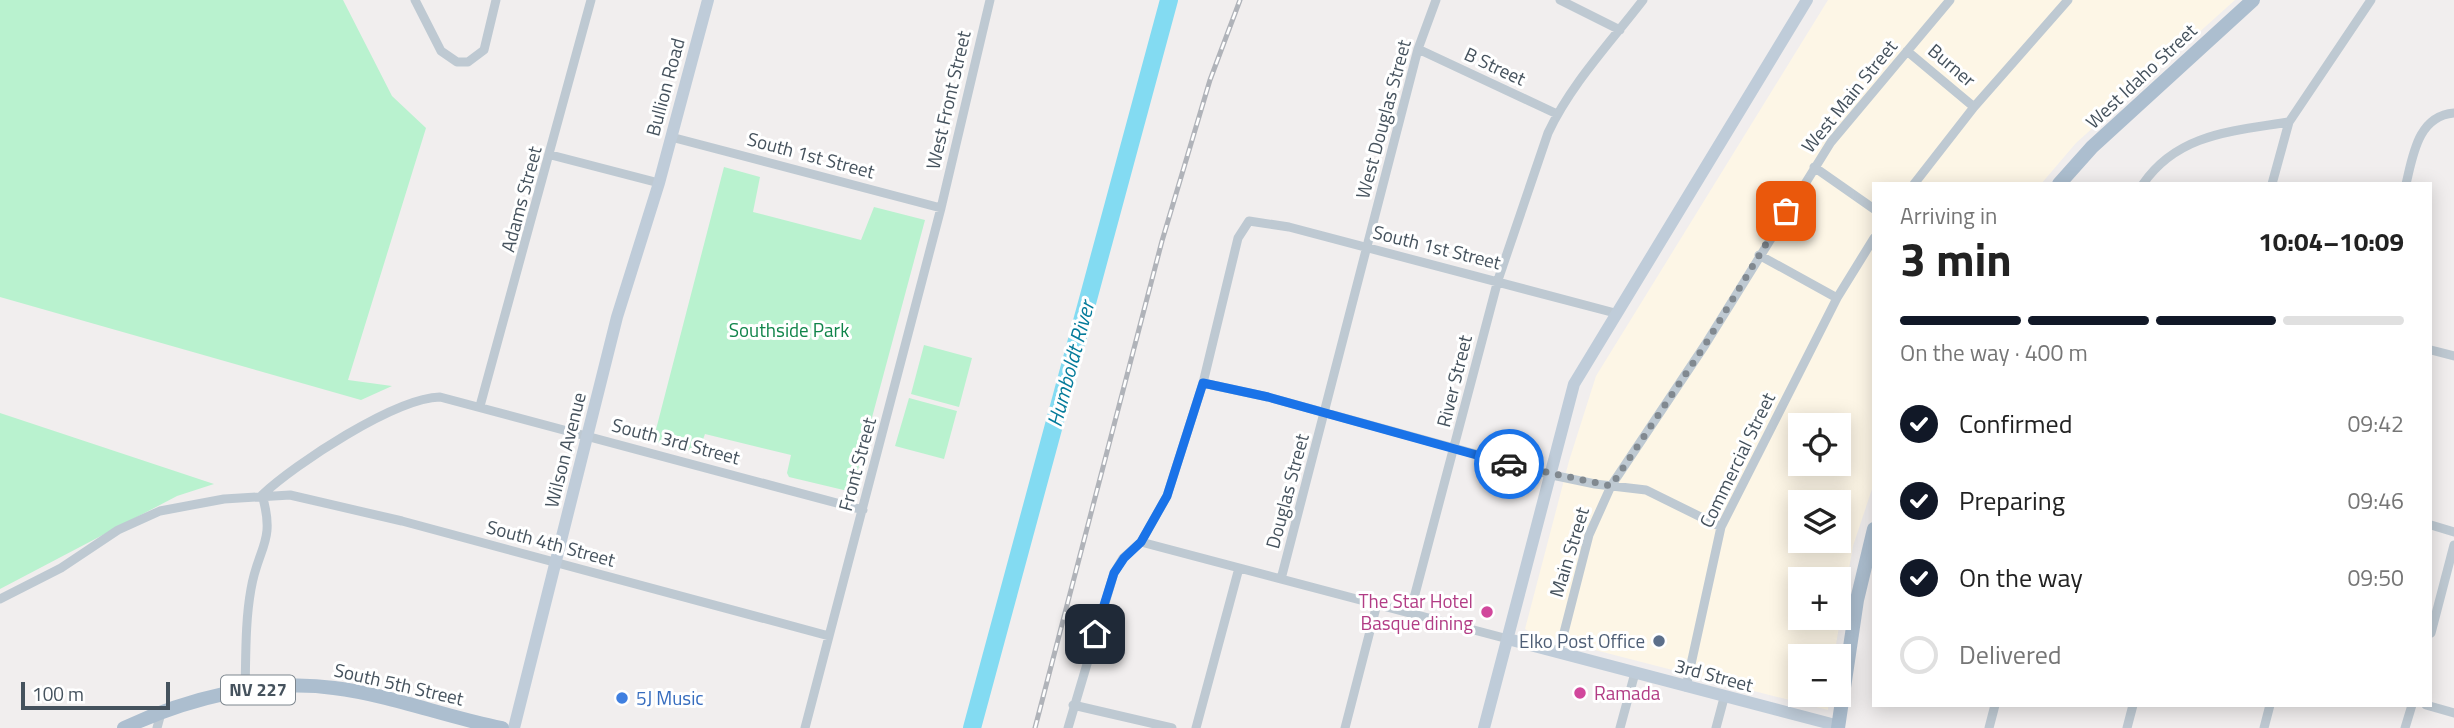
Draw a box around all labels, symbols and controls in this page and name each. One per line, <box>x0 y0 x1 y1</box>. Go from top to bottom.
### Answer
street label: West Idaho Street <box>2078 16 2203 135</box>
street label: West Front Street <box>917 27 978 172</box>
street label: West Main Street <box>1794 32 1904 159</box>
street label: Bullion Road <box>638 35 692 139</box>
street label: West Douglas Street <box>1347 36 1418 202</box>
street label: Burner <box>1922 36 1983 94</box>
street label: B Street <box>1460 39 1531 93</box>
street label: South 1st Street <box>744 124 878 186</box>
street label: Adams Street <box>492 142 549 255</box>
pin <box>1756 181 1816 241</box>
icon: bag <box>1767 192 1805 230</box>
text: Arriving in <box>1900 198 1997 233</box>
street label: South 1st Street <box>1370 217 1504 276</box>
text: 10:04–10:09 <box>2258 222 2404 261</box>
text: 3 min <box>1900 224 2012 294</box>
water label: Humboldt River <box>1038 295 1103 430</box>
park label: Southside Park <box>729 315 849 344</box>
street label: River Street <box>1428 331 1479 430</box>
text: On the way · 400 m <box>1900 335 2088 370</box>
street label: Commercial Street <box>1691 387 1782 532</box>
street label: Wilson Avenue <box>536 389 593 511</box>
text: Confirmed <box>1959 404 2073 443</box>
icon: check <box>1900 405 1938 443</box>
text: 09:42 <box>2347 406 2404 441</box>
street label: South 3rd Street <box>609 409 744 472</box>
street label: Front Street <box>830 413 883 514</box>
map controls <box>1788 413 1851 707</box>
button: locate <box>1788 413 1851 476</box>
courier <box>1474 429 1544 499</box>
street label: Douglas Street <box>1257 430 1316 552</box>
icon: car <box>1490 445 1528 483</box>
text: Preparing <box>1959 481 2065 520</box>
icon: check <box>1900 482 1938 520</box>
text: 09:46 <box>2347 483 2404 518</box>
button: layers <box>1788 490 1851 553</box>
street label: Main Street <box>1541 503 1596 601</box>
street label: South 4th Street <box>484 511 619 574</box>
text: On the way <box>1959 558 2083 597</box>
icon: check <box>1900 559 1938 597</box>
text: 09:50 <box>2347 560 2404 595</box>
button: + <box>1788 567 1851 630</box>
place label: The Star Hotel Basque dining <box>1359 586 1473 637</box>
pin <box>1065 604 1125 664</box>
marker: The Star Hotel Basque dining <box>1479 604 1495 620</box>
icon: home <box>1076 615 1114 653</box>
place label: Elko Post Office <box>1519 626 1645 655</box>
marker: Elko Post Office <box>1651 633 1667 649</box>
text: Delivered <box>1959 635 2062 674</box>
button: − <box>1788 644 1851 707</box>
street label: 3rd Street <box>1672 650 1757 699</box>
street label: South 5th Street <box>331 655 467 713</box>
road number: NV 227 <box>221 676 295 704</box>
place label: Ramada <box>1594 678 1661 707</box>
scale bar <box>21 679 170 711</box>
text: 100 m <box>32 679 84 708</box>
place label: 5J Music <box>636 683 704 712</box>
marker: Ramada <box>1572 685 1588 701</box>
marker: 5J Music <box>614 690 630 706</box>

